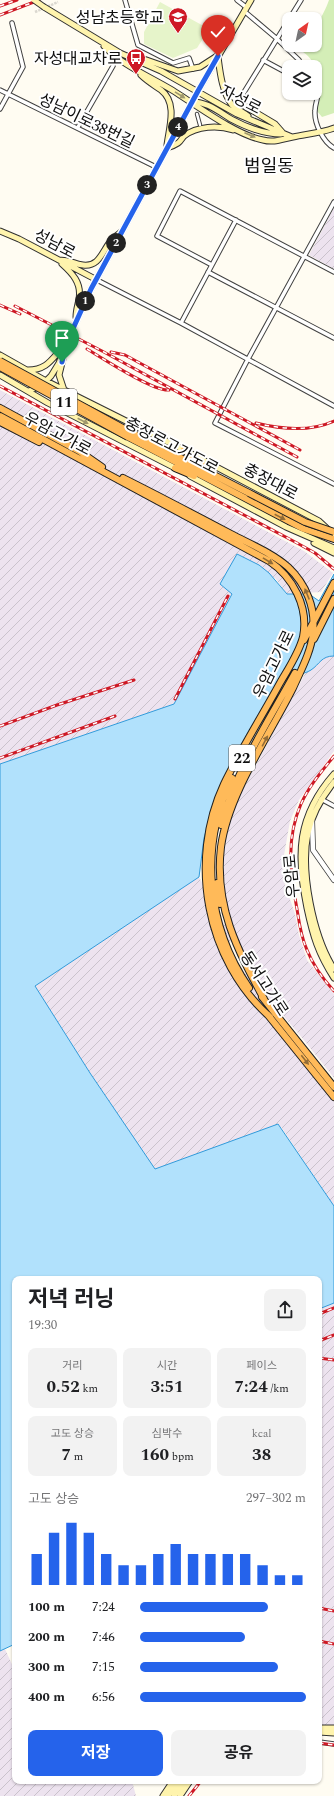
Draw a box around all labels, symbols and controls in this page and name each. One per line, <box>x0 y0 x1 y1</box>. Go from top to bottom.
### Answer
place label: 성남초등학교 <box>76 6 164 30</box>
school or university icon: 성남초등학교 <box>167 6 189 34</box>
north arrow <box>282 12 322 52</box>
map controls <box>282 12 322 100</box>
pin <box>201 15 235 56</box>
icon: check <box>207 21 229 43</box>
place label: 자성대교차로 <box>34 47 122 71</box>
bus stop icon: 자성대교차로 <box>125 47 147 75</box>
button: layers <box>282 60 322 100</box>
street label: 자성로 <box>215 79 266 121</box>
street label: 성남이로38번길 <box>34 87 139 155</box>
one-way arrow <box>175 91 185 99</box>
pin: 4 <box>168 117 188 137</box>
text: 4 <box>175 118 181 135</box>
one-way arrow <box>244 132 255 138</box>
district label: 범일동 <box>244 153 294 180</box>
pin: 3 <box>137 175 157 195</box>
text: 3 <box>144 176 150 193</box>
street label: 성남로 <box>29 223 80 265</box>
pin: 2 <box>106 233 126 253</box>
text: 2 <box>113 234 119 251</box>
pin: 1 <box>75 291 95 311</box>
text: 1 <box>82 292 88 309</box>
pin <box>45 321 79 362</box>
icon: arrive <box>51 327 73 349</box>
road number: 11 <box>51 389 77 415</box>
street label: 우암고가로 <box>19 406 96 462</box>
street label: 충장로고가도로 <box>120 411 223 481</box>
one-way arrow <box>78 417 89 424</box>
street label: 충장대로 <box>239 457 302 506</box>
one-way arrow <box>274 514 286 520</box>
one-way arrow <box>263 557 273 565</box>
one-way arrow <box>304 589 310 600</box>
street label: 우암고가로 <box>247 626 301 703</box>
one-way arrow <box>262 735 268 747</box>
road number: 22 <box>229 745 255 771</box>
street label: 우암로 <box>278 853 306 899</box>
street label: 동서고가로 <box>234 946 294 1021</box>
one-way arrow <box>301 1055 309 1066</box>
text: 저녁 러닝 <box>28 1283 114 1316</box>
button: share <box>264 1289 306 1331</box>
text: 19:30 <box>28 1315 57 1335</box>
text: 거리 <box>62 1357 82 1374</box>
text: 시간 <box>157 1357 177 1374</box>
text: 페이스 <box>246 1357 277 1374</box>
text: 0.52 <box>47 1374 80 1400</box>
text: 3:51 <box>150 1374 184 1400</box>
text: 7:24 <box>235 1374 268 1400</box>
text: km <box>80 1380 98 1397</box>
text: /km <box>268 1380 289 1397</box>
text: 고도 상승 <box>51 1425 94 1442</box>
text: 심박수 <box>152 1425 182 1442</box>
text: kcal <box>252 1425 272 1442</box>
text: 7 <box>61 1442 71 1468</box>
text: 160 <box>140 1442 169 1468</box>
text: 38 <box>252 1442 271 1468</box>
text: m <box>71 1448 83 1465</box>
text: bpm <box>169 1448 194 1465</box>
text: 297–302 m <box>246 1488 306 1508</box>
text: 고도 상승 <box>28 1489 79 1509</box>
text: 100 m <box>28 1597 65 1617</box>
text: 7:24 <box>92 1597 115 1617</box>
text: 200 m <box>28 1627 65 1647</box>
text: 7:46 <box>92 1627 115 1647</box>
text: 300 m <box>28 1657 65 1677</box>
text: 7:15 <box>92 1657 115 1677</box>
text: 400 m <box>28 1687 65 1707</box>
text: 6:56 <box>92 1687 115 1707</box>
button: 저장 <box>28 1730 163 1776</box>
button: 공유 <box>171 1730 306 1776</box>

